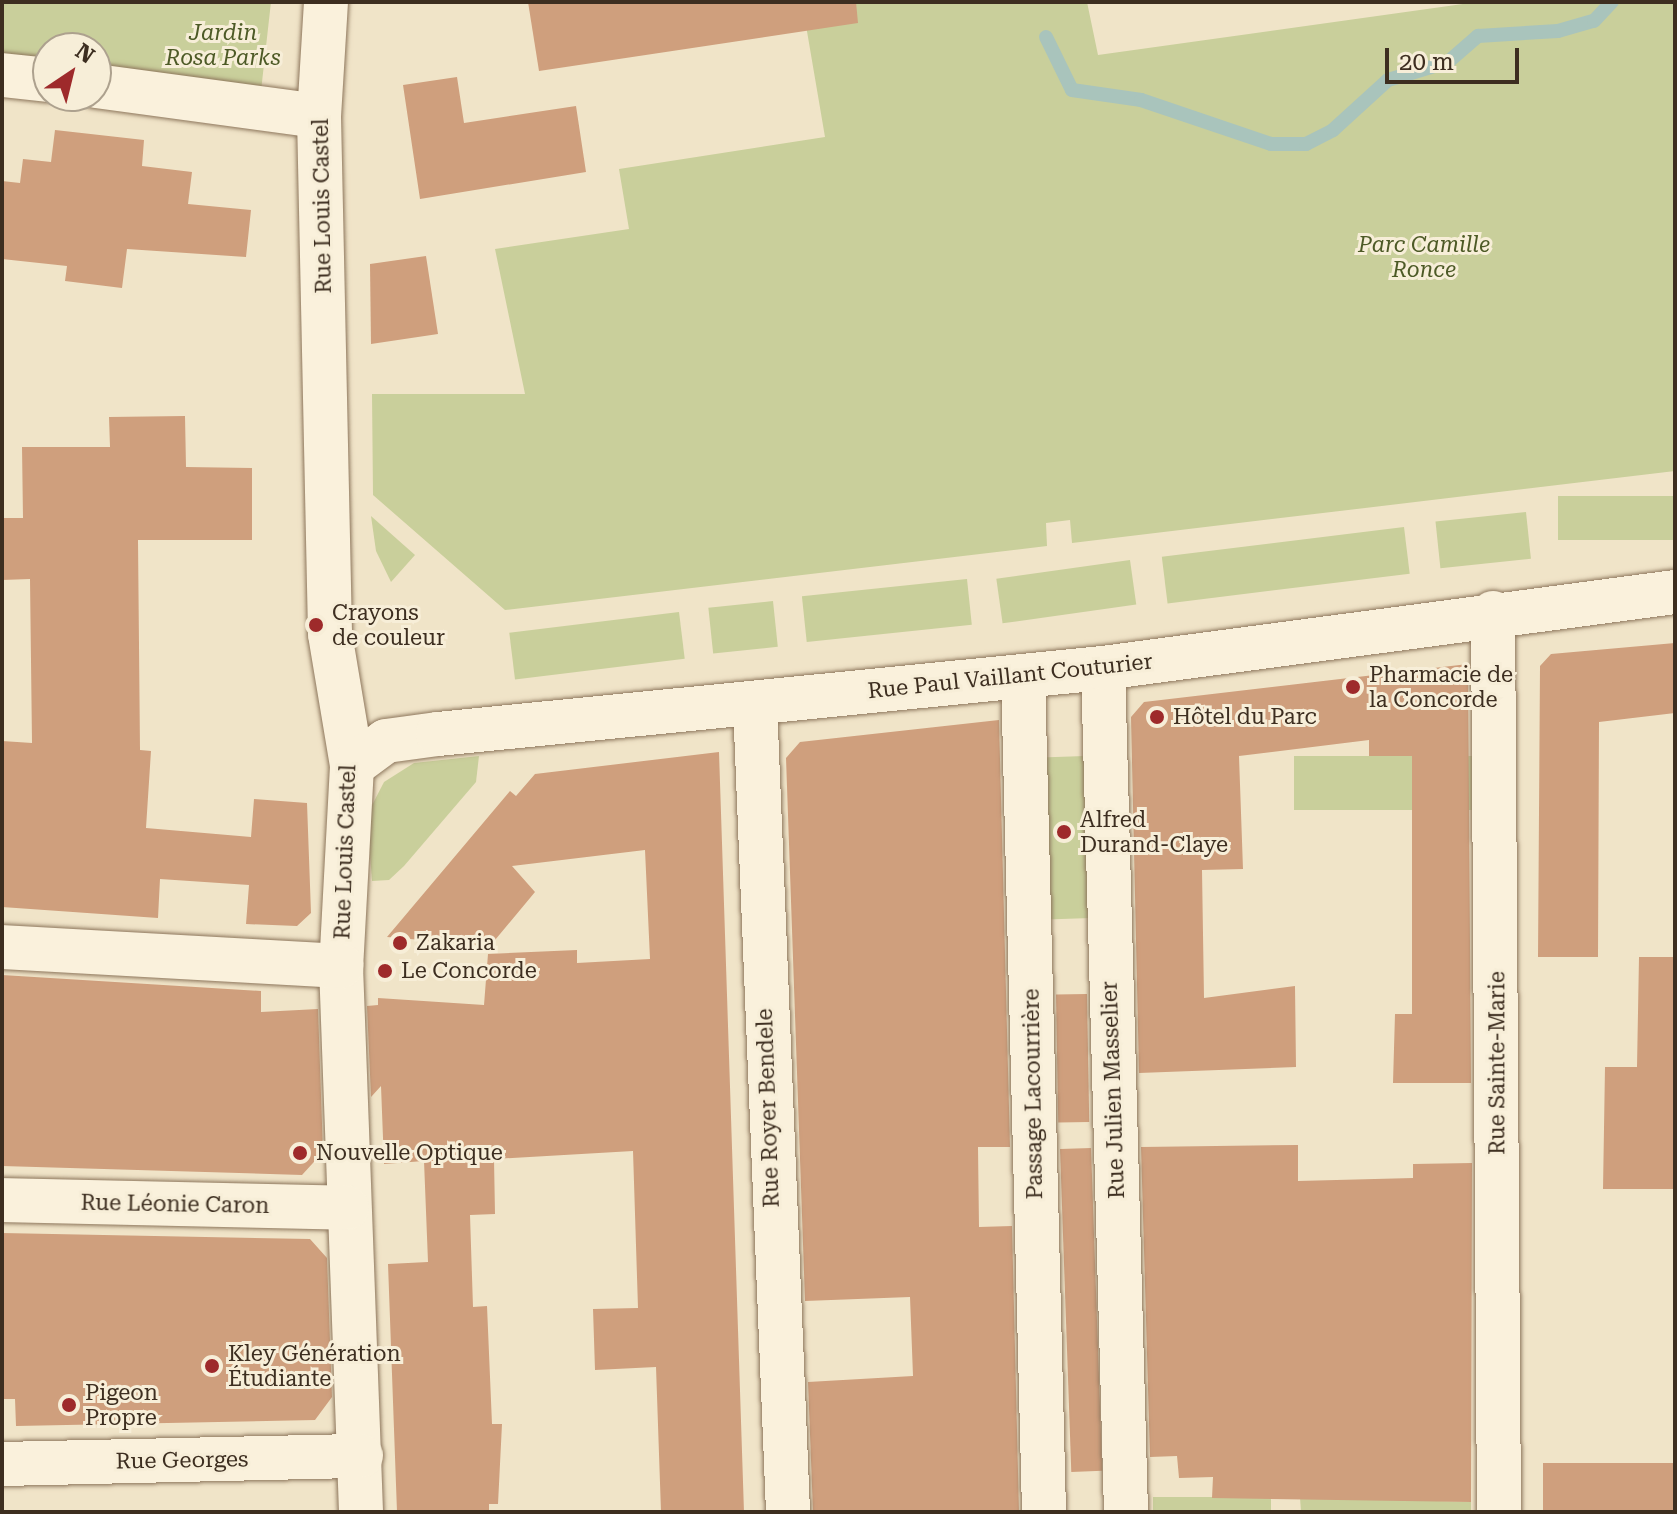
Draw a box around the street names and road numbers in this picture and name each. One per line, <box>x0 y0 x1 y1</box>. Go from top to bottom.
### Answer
street label: Rue Louis Castel <box>307 118 337 294</box>
street label: Rue Paul Vaillant Couturier <box>866 648 1154 704</box>
street label: Rue Louis Castel <box>329 764 361 940</box>
street label: Rue Sainte-Marie <box>1484 971 1510 1155</box>
street label: Rue Julien Masselier <box>1096 981 1130 1199</box>
street label: Passage Lacourrière <box>1018 988 1048 1200</box>
street label: Rue Royer Bendele <box>751 1008 785 1208</box>
street label: Rue Léonie Caron <box>80 1189 270 1219</box>
street label: Rue Georges <box>115 1446 249 1474</box>

